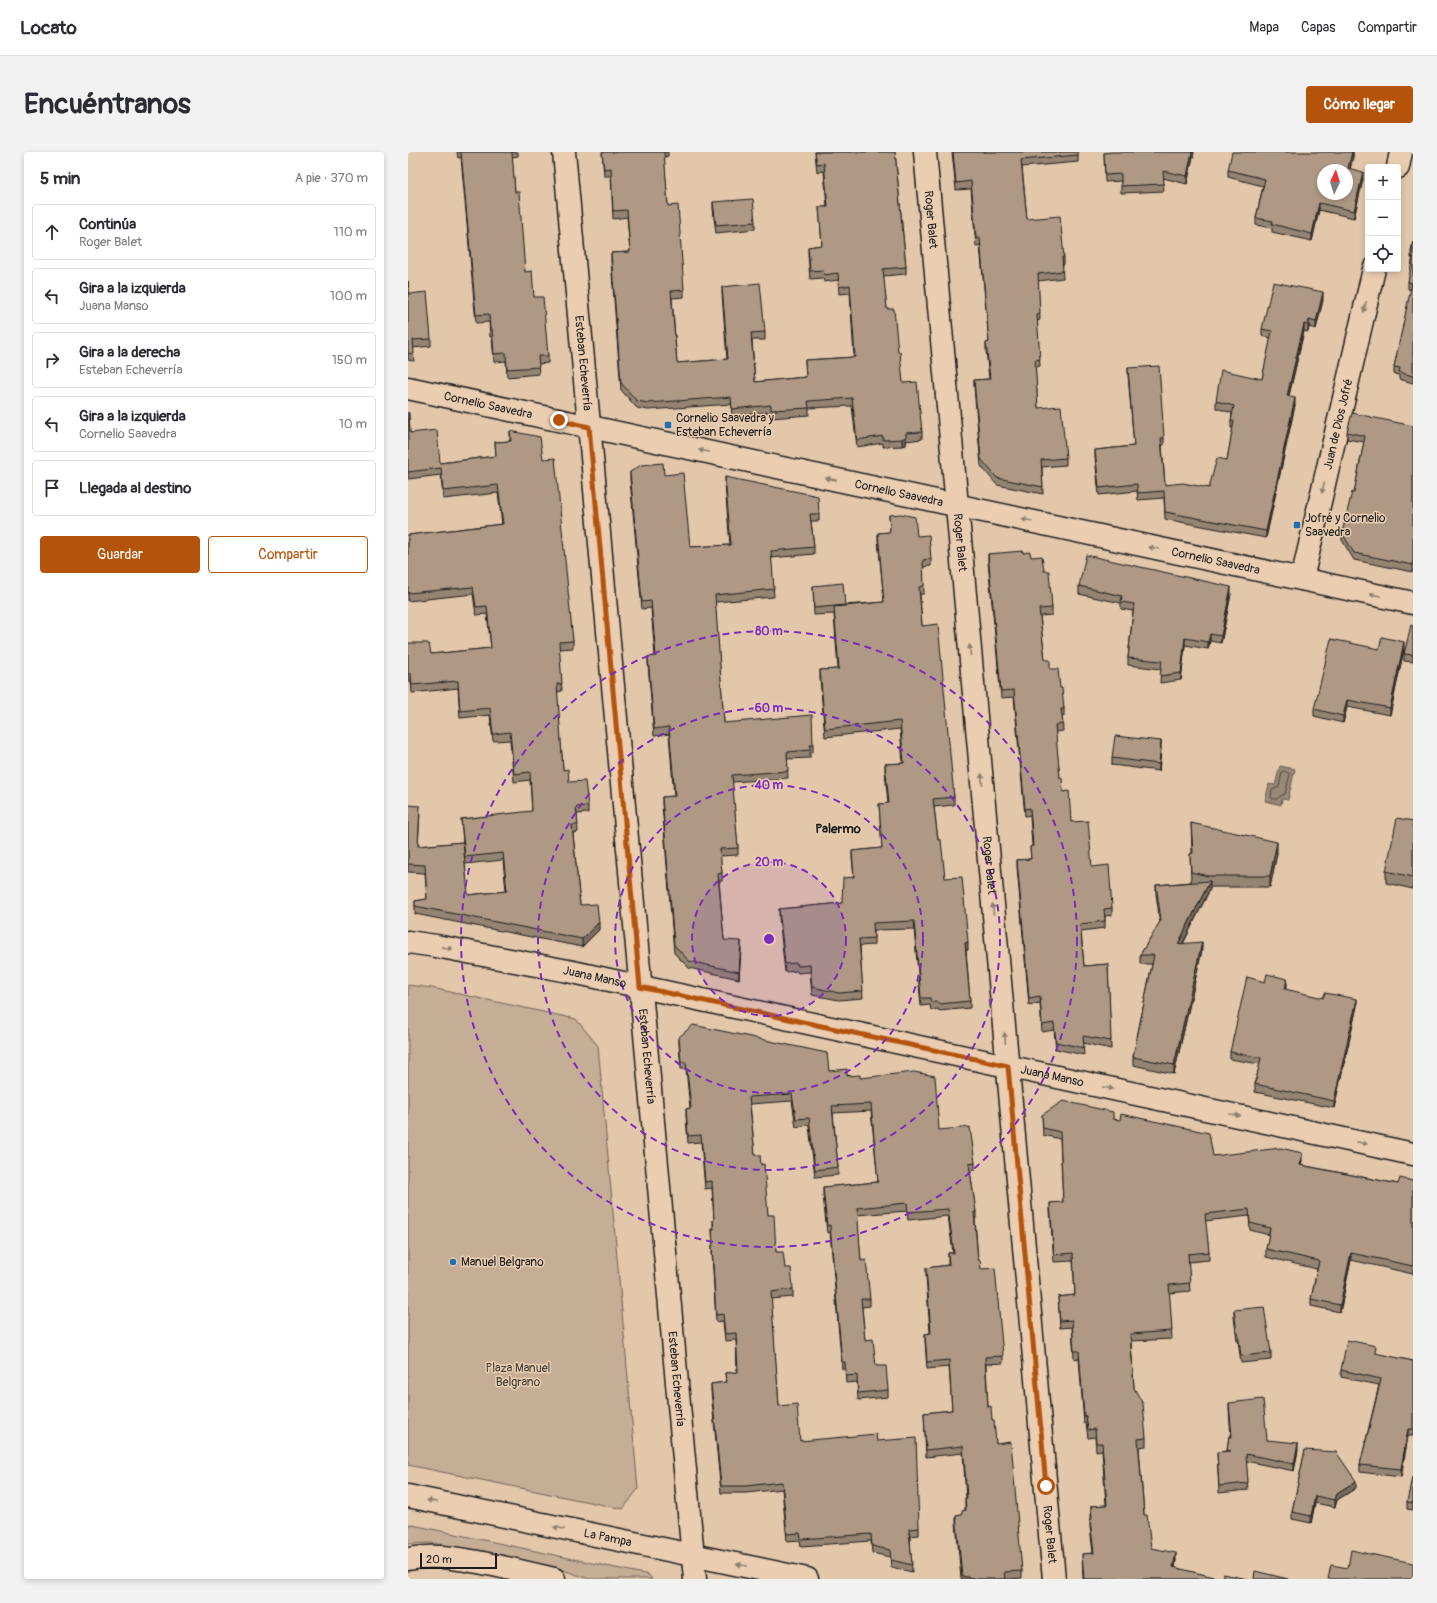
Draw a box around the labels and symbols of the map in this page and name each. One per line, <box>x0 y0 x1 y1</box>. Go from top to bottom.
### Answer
north arrow <box>1317 164 1353 200</box>
street label: Roger Balet <box>921 190 941 250</box>
one-way arrow <box>1362 301 1368 313</box>
street label: Esteban Echeverría <box>572 315 595 412</box>
street label: Juan de Dios Jofré <box>1320 377 1356 471</box>
street label: Cornelio Saavedra <box>442 388 534 422</box>
route end <box>550 411 568 429</box>
place label: Cornelio Saavedra y Esteban Echeverría <box>676 411 774 440</box>
marker: Cornelio Saavedra y Esteban Echeverría <box>663 420 673 430</box>
one-way arrow <box>698 448 710 454</box>
one-way arrow <box>825 475 837 481</box>
street label: Cornelio Saavedra <box>853 476 945 510</box>
one-way arrow <box>1319 482 1325 494</box>
place label: Jofré y Cornelio Saavedra <box>1305 511 1386 540</box>
street label: Roger Balet <box>950 513 970 572</box>
one-way arrow <box>1021 517 1033 523</box>
marker: Jofré y Cornelio Saavedra <box>1292 520 1302 530</box>
one-way arrow <box>1148 544 1160 550</box>
street label: Cornelio Saavedra <box>1170 544 1262 578</box>
one-way arrow <box>1369 591 1381 597</box>
text: 80 m <box>755 624 783 639</box>
one-way arrow <box>966 644 973 656</box>
text: 60 m <box>755 701 784 716</box>
one-way arrow <box>978 773 985 785</box>
text: 40 m <box>754 778 784 793</box>
district label: Palermo <box>815 821 861 837</box>
street label: Roger Balet <box>979 835 1000 895</box>
text: 20 m <box>755 855 783 870</box>
one-way arrow <box>990 903 997 915</box>
centre of rings <box>762 932 776 946</box>
one-way arrow <box>440 945 453 951</box>
street label: Juana Manso <box>562 963 628 991</box>
street label: Esteban Echeverría <box>635 1008 659 1105</box>
one-way arrow <box>1002 1032 1008 1044</box>
street label: Juana Manso <box>1019 1062 1086 1090</box>
one-way arrow <box>1102 1085 1114 1091</box>
one-way arrow <box>1229 1113 1241 1119</box>
one-way arrow <box>1356 1140 1368 1146</box>
place label: Manuel Belgrano <box>461 1255 544 1270</box>
marker: Manuel Belgrano <box>448 1257 458 1267</box>
street label: Esteban Echeverría <box>665 1330 689 1428</box>
park label: Plaza Manuel Belgrano <box>486 1361 551 1390</box>
route start <box>1037 1477 1055 1495</box>
one-way arrow <box>426 1497 438 1503</box>
street label: Roger Balet <box>1040 1505 1060 1564</box>
one-way arrow <box>553 1524 566 1530</box>
street label: La Pampa <box>582 1525 633 1550</box>
scale bar <box>420 1551 497 1570</box>
one-way arrow <box>735 1562 748 1568</box>

